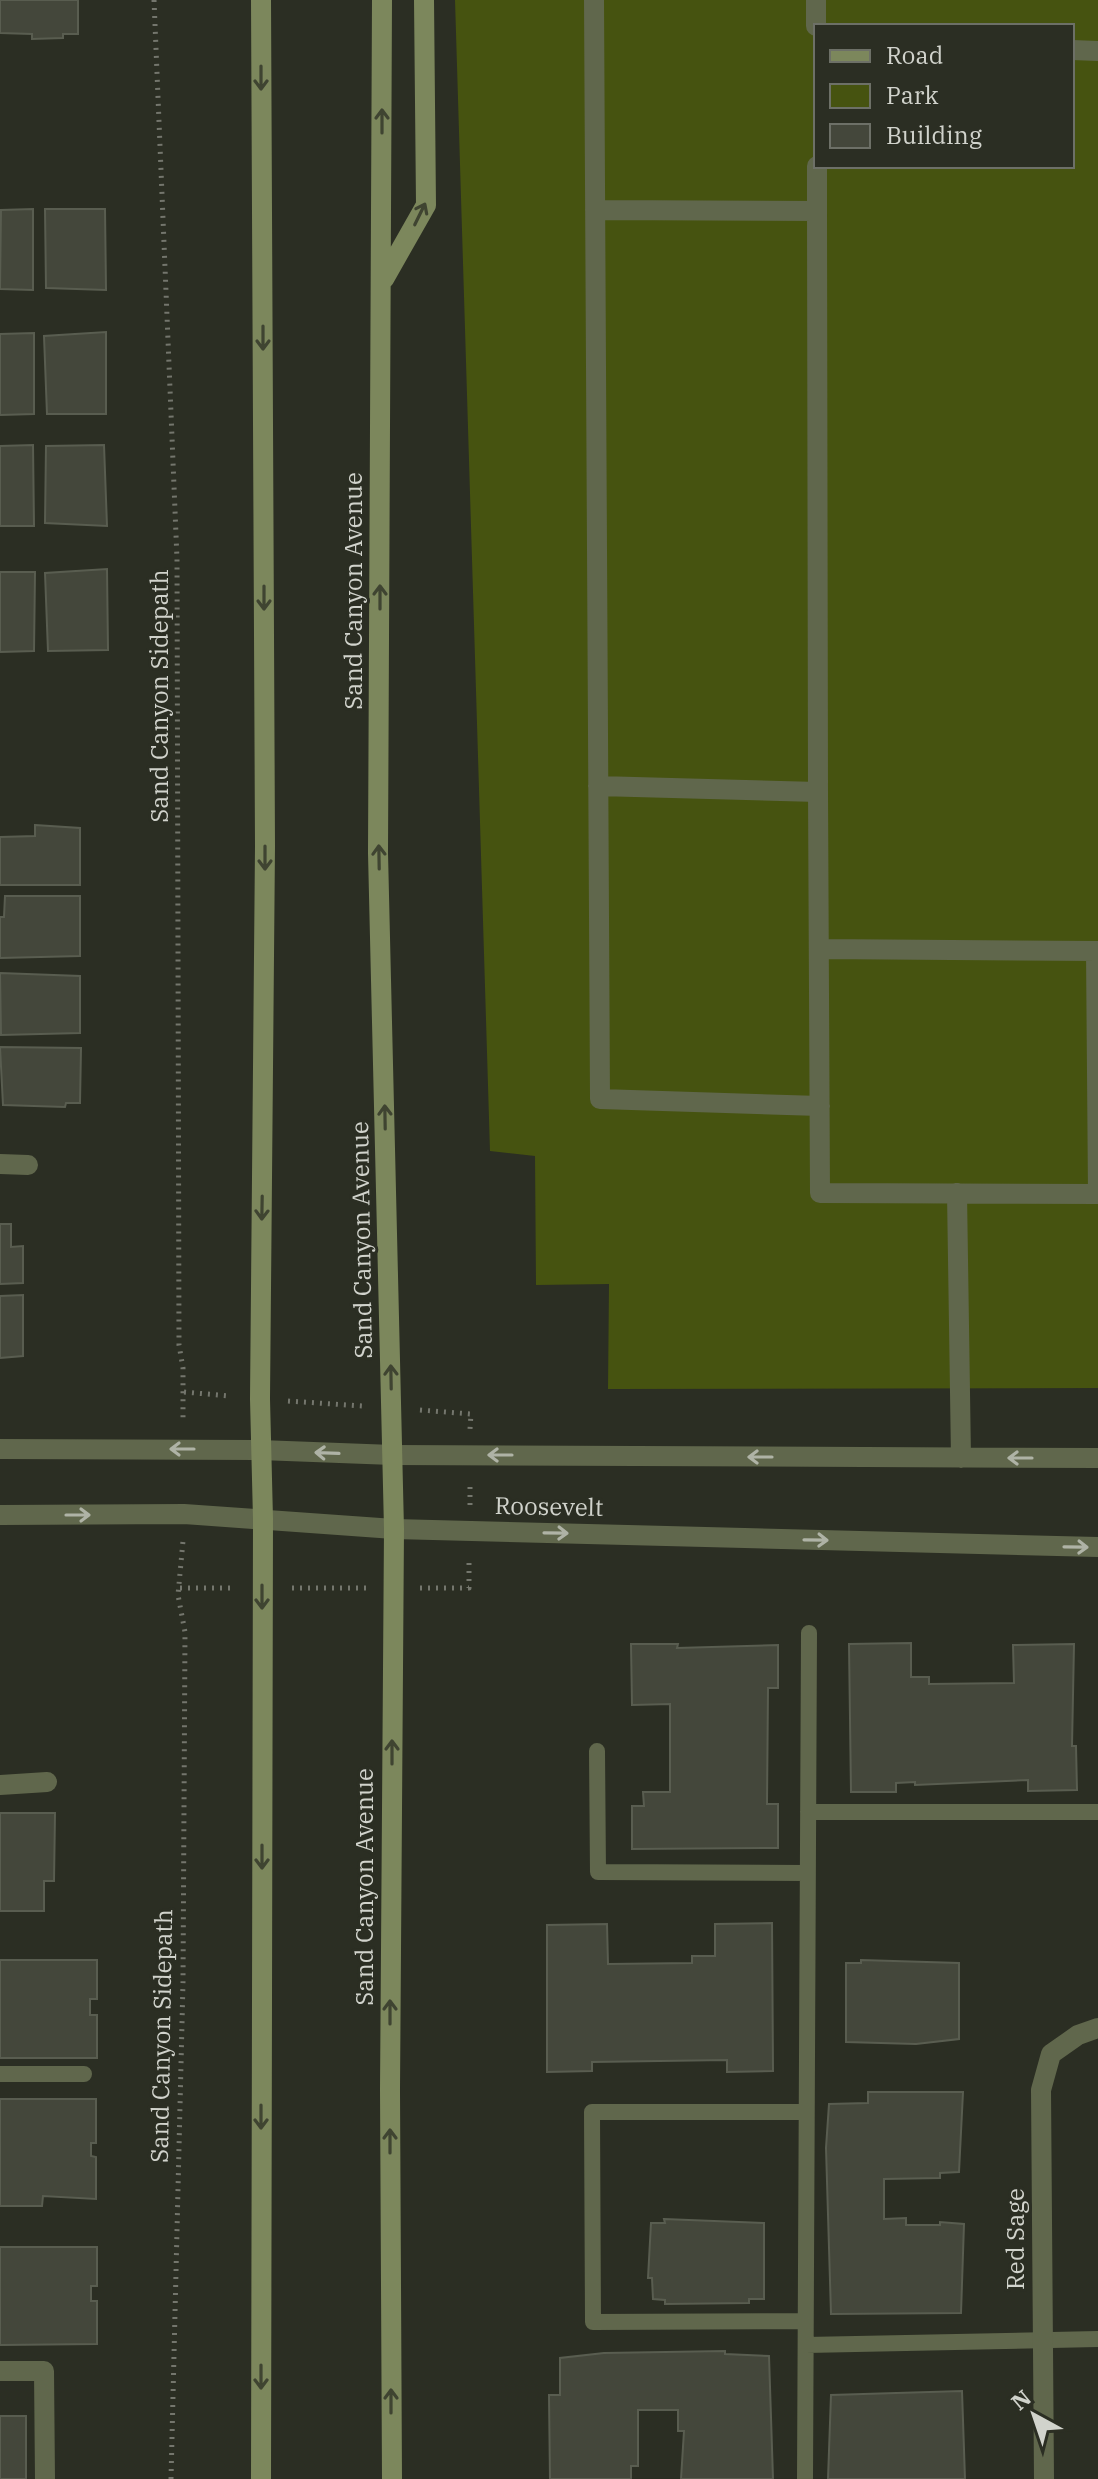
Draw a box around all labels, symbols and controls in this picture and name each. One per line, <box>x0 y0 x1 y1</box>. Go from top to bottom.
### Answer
legend <box>814 24 1074 168</box>
text: Road <box>886 39 943 71</box>
one-way arrow <box>254 64 269 91</box>
text: Park <box>886 79 938 111</box>
one-way arrow <box>374 108 390 135</box>
text: Building <box>886 119 982 151</box>
one-way arrow <box>413 203 428 227</box>
one-way arrow <box>255 324 271 351</box>
street label: Sand Canyon Avenue <box>337 472 369 710</box>
street label: Sand Canyon Sidepath <box>143 569 175 823</box>
one-way arrow <box>256 584 272 611</box>
one-way arrow <box>372 584 388 611</box>
one-way arrow <box>257 844 273 871</box>
one-way arrow <box>371 844 386 871</box>
one-way arrow <box>377 1104 392 1131</box>
street label: Sand Canyon Avenue <box>343 1121 379 1359</box>
one-way arrow <box>255 1194 270 1221</box>
one-way arrow <box>383 1364 399 1391</box>
one-way arrow <box>169 1442 196 1457</box>
one-way arrow <box>314 1445 341 1460</box>
one-way arrow <box>487 1447 514 1463</box>
one-way arrow <box>747 1449 774 1465</box>
one-way arrow <box>1007 1450 1034 1466</box>
street label: Roosevelt <box>494 1489 604 1523</box>
one-way arrow <box>64 1507 91 1523</box>
one-way arrow <box>542 1526 569 1541</box>
one-way arrow <box>802 1533 829 1548</box>
one-way arrow <box>1062 1539 1089 1554</box>
one-way arrow <box>254 1583 270 1610</box>
one-way arrow <box>384 1739 400 1766</box>
street label: Sand Canyon Avenue <box>348 1768 380 2006</box>
one-way arrow <box>254 1843 270 1870</box>
street label: Sand Canyon Sidepath <box>143 1909 179 2163</box>
one-way arrow <box>382 1999 398 2026</box>
one-way arrow <box>253 2103 269 2130</box>
one-way arrow <box>382 2128 398 2155</box>
street label: Red Sage <box>999 2188 1031 2290</box>
one-way arrow <box>253 2363 269 2390</box>
north arrow <box>994 2375 1074 2455</box>
text: N <box>1005 2383 1037 2416</box>
one-way arrow <box>383 2388 399 2415</box>

